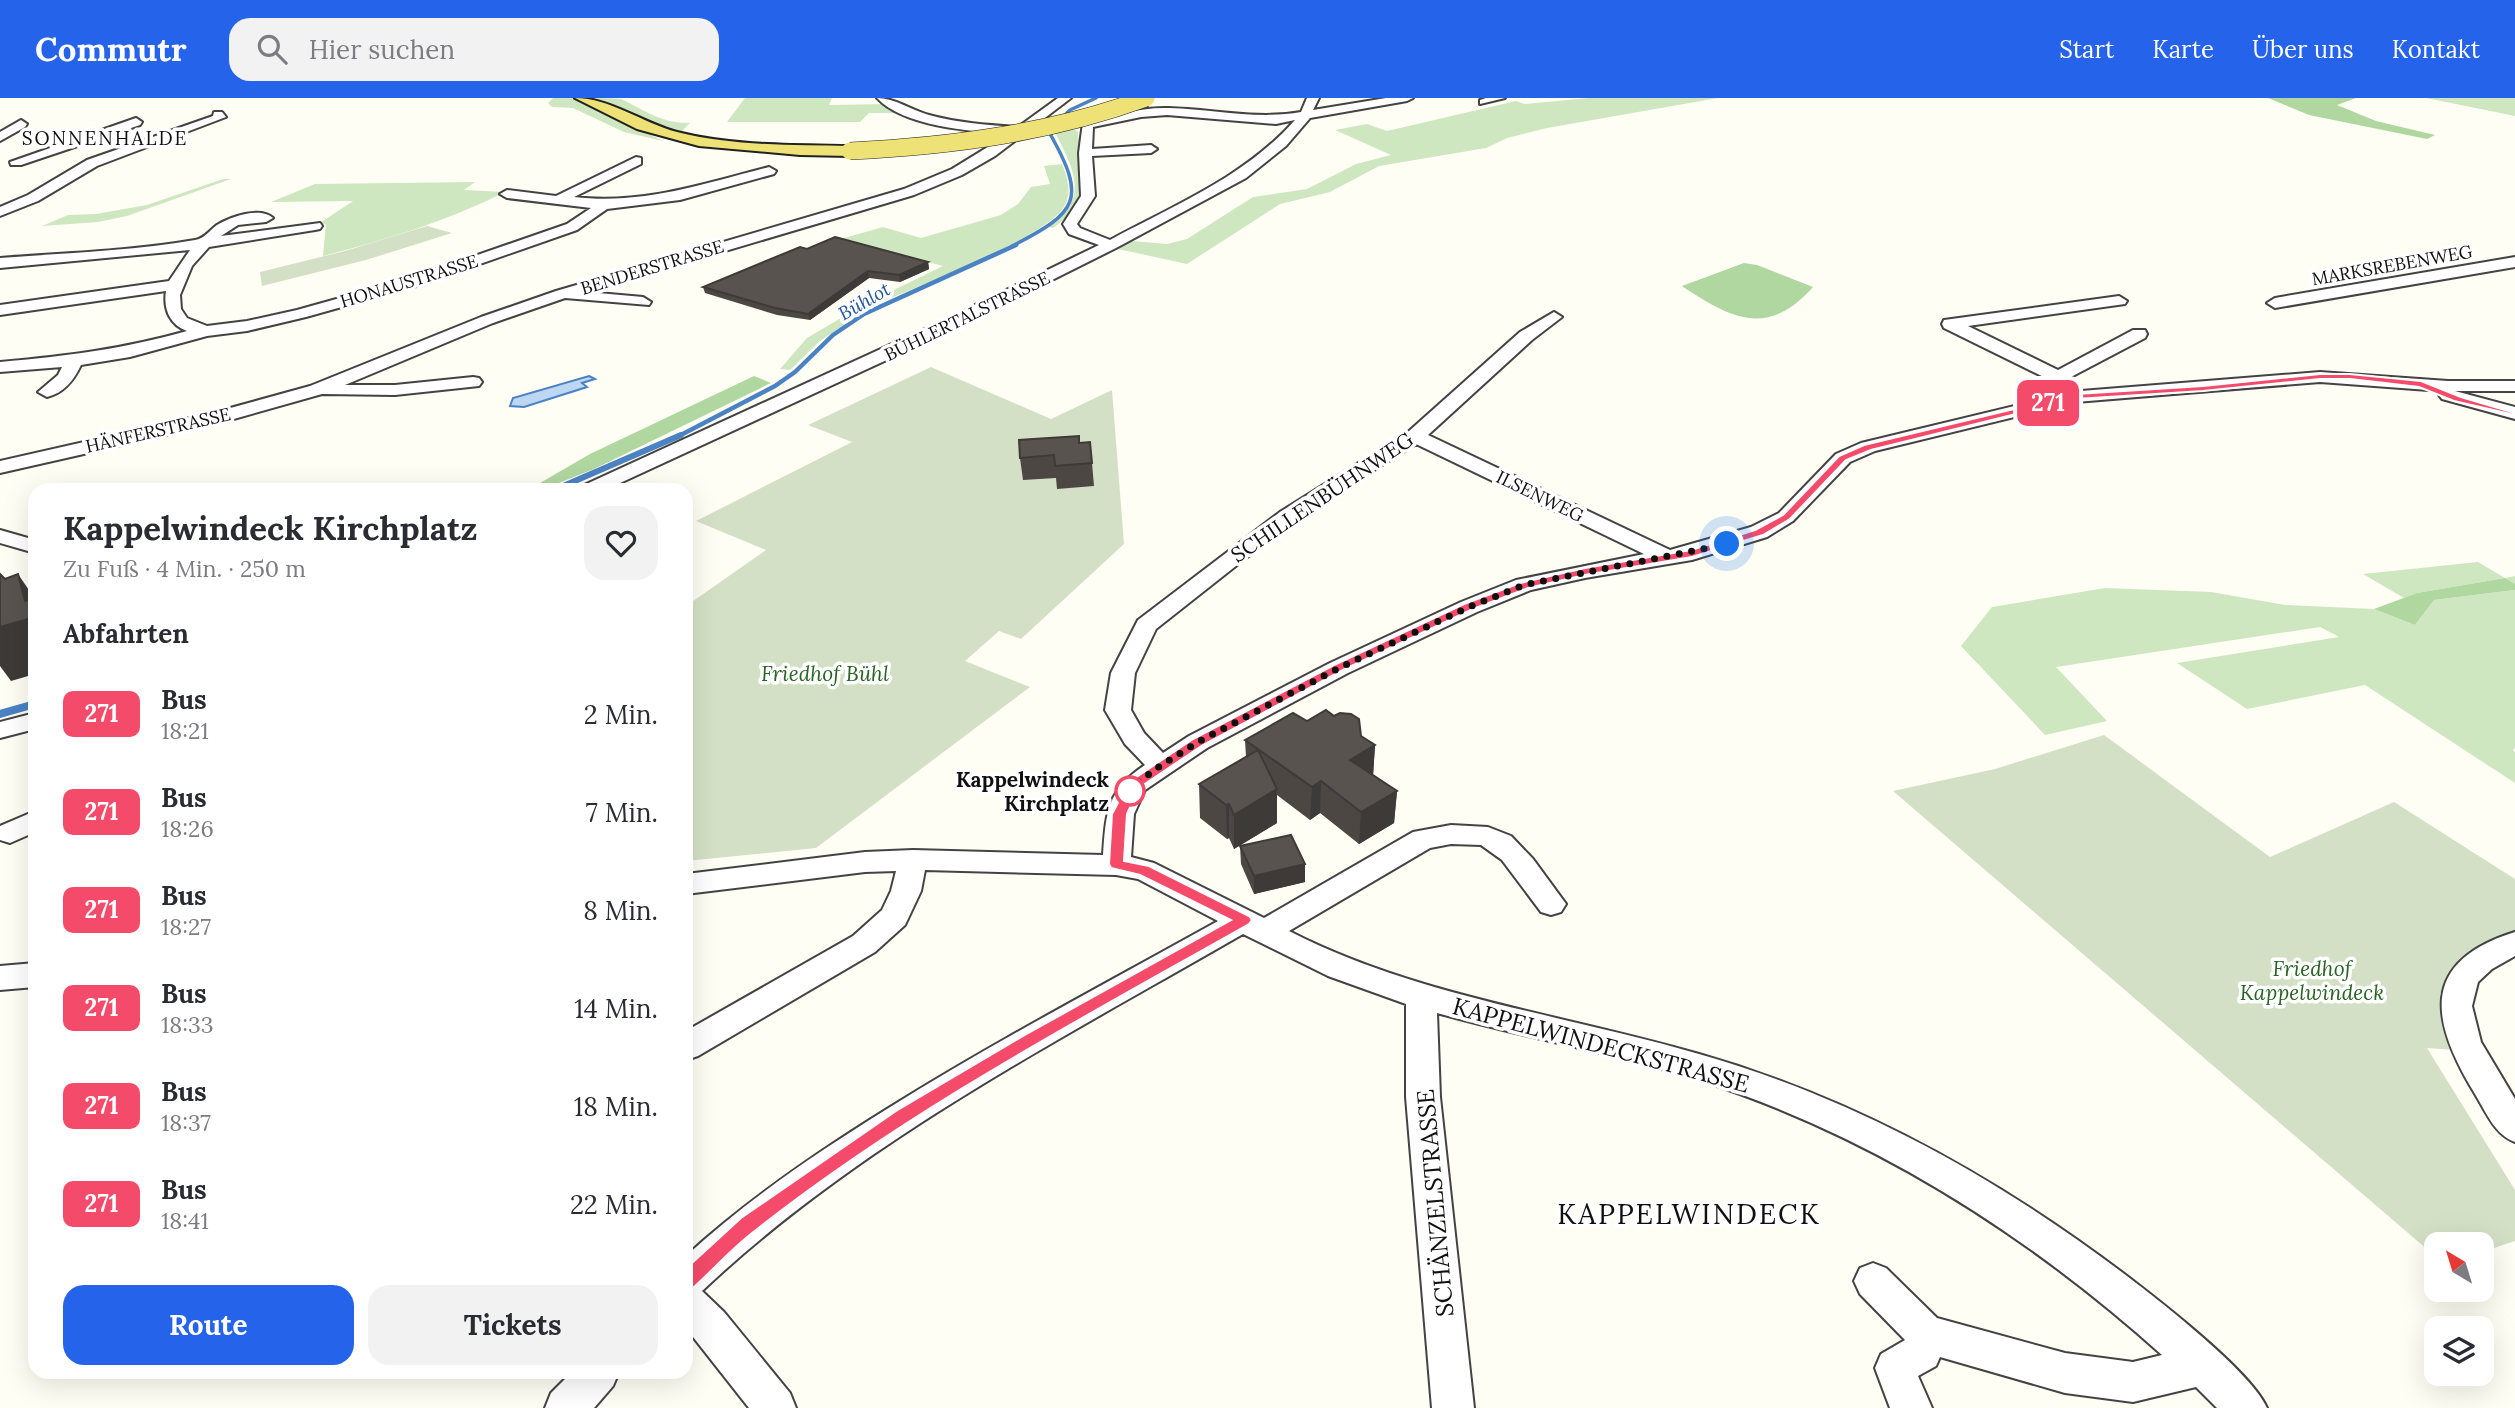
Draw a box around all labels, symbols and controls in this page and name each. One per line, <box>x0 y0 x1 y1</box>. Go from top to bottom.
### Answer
search box <box>229 18 719 81</box>
text: Commutr <box>35 28 187 70</box>
icon: search <box>253 30 291 68</box>
text: Hier suchen <box>309 33 455 66</box>
text: Start <box>2059 34 2114 65</box>
text: Karte <box>2152 34 2214 65</box>
text: Über uns <box>2252 34 2354 65</box>
text: Kontakt <box>2392 34 2480 65</box>
district label: SONNENHALDE <box>22 126 188 150</box>
street label: BENDERSTRASSE <box>578 234 726 300</box>
street label: MARKSREBENWEG <box>2310 239 2474 290</box>
street label: HONAUSTRASSE <box>337 249 481 313</box>
street label: BÜHLERTALSTRASSE <box>881 266 1053 366</box>
water label: Bühlot <box>834 277 894 325</box>
line badge: 271 <box>2008 380 2088 426</box>
text: 271 <box>2031 387 2065 418</box>
street label: HÄNFERSTRASSE <box>83 402 233 458</box>
street label: SCHILLENBÜHNWEG <box>1226 426 1418 568</box>
street label: ILSENWEG <box>1493 465 1588 527</box>
button: heart <box>584 506 658 580</box>
text: Kappelwindeck Kirchplatz <box>63 507 478 549</box>
your location <box>1709 526 1744 561</box>
text: Zu Fuß · 4 Min. · 250 m <box>63 554 306 583</box>
text: Abfahrten <box>63 617 189 650</box>
park label: Friedhof Bühl <box>761 660 889 687</box>
text: Bus <box>161 683 207 716</box>
text: 271 <box>85 698 118 729</box>
text: 2 Min. <box>584 698 658 731</box>
text: 18:21 <box>161 716 209 745</box>
place label: Kappelwindeck Kirchplatz <box>956 766 1110 817</box>
marker: Kappelwindeck Kirchplatz <box>1115 776 1145 806</box>
text: Bus <box>161 781 207 814</box>
text: 271 <box>85 796 118 827</box>
text: 7 Min. <box>586 796 658 829</box>
text: 18:26 <box>161 814 214 843</box>
text: Bus <box>161 879 207 912</box>
text: 271 <box>85 894 118 925</box>
text: 8 Min. <box>583 894 658 927</box>
text: 18:27 <box>161 912 211 941</box>
park label: Friedhof Kappelwindeck <box>2240 955 2384 1006</box>
text: Bus <box>161 977 207 1010</box>
street label: KAPPELWINDECKSTRASSE <box>1449 990 1753 1100</box>
text: 271 <box>85 992 118 1023</box>
text: 14 Min. <box>574 992 658 1025</box>
text: 18:33 <box>161 1010 214 1039</box>
text: Bus <box>161 1075 207 1108</box>
street label: SCHÄNZELSTRASSE <box>1410 1088 1460 1318</box>
text: 271 <box>85 1090 118 1121</box>
text: 18 Min. <box>574 1090 658 1123</box>
text: 18:37 <box>161 1108 211 1137</box>
text: Bus <box>161 1173 207 1206</box>
text: 271 <box>85 1188 118 1219</box>
text: 22 Min. <box>570 1188 658 1221</box>
district label: KAPPELWINDECK <box>1557 1196 1821 1232</box>
text: 18:41 <box>161 1206 209 1235</box>
north arrow <box>2424 1232 2494 1302</box>
map controls <box>2424 1232 2494 1386</box>
button: Route <box>63 1285 354 1365</box>
button: Tickets <box>368 1285 658 1365</box>
button: layers <box>2424 1316 2494 1386</box>

